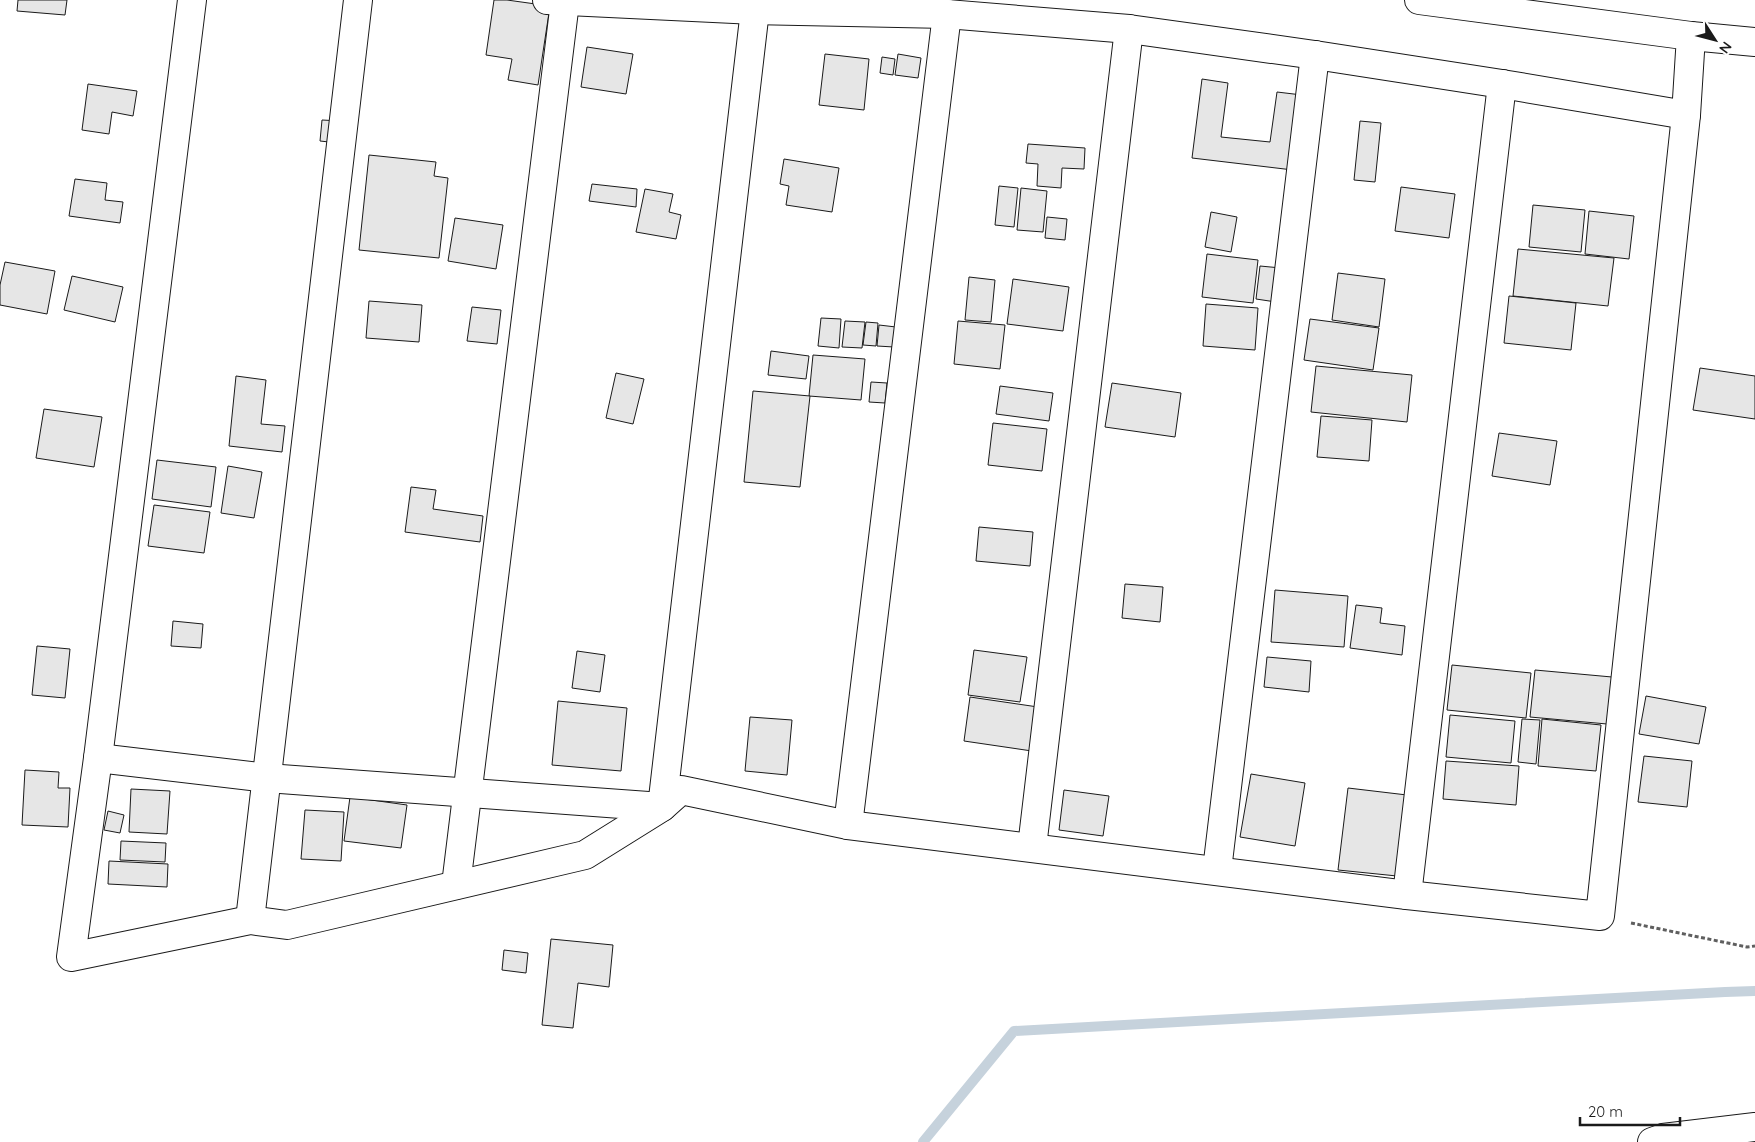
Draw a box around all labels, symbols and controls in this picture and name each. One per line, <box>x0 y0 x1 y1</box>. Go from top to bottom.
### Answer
north arrow <box>1690 15 1740 65</box>
text: N <box>1715 38 1736 57</box>
scale bar <box>1580 1094 1680 1126</box>
text: 20 m <box>1588 1102 1623 1121</box>

